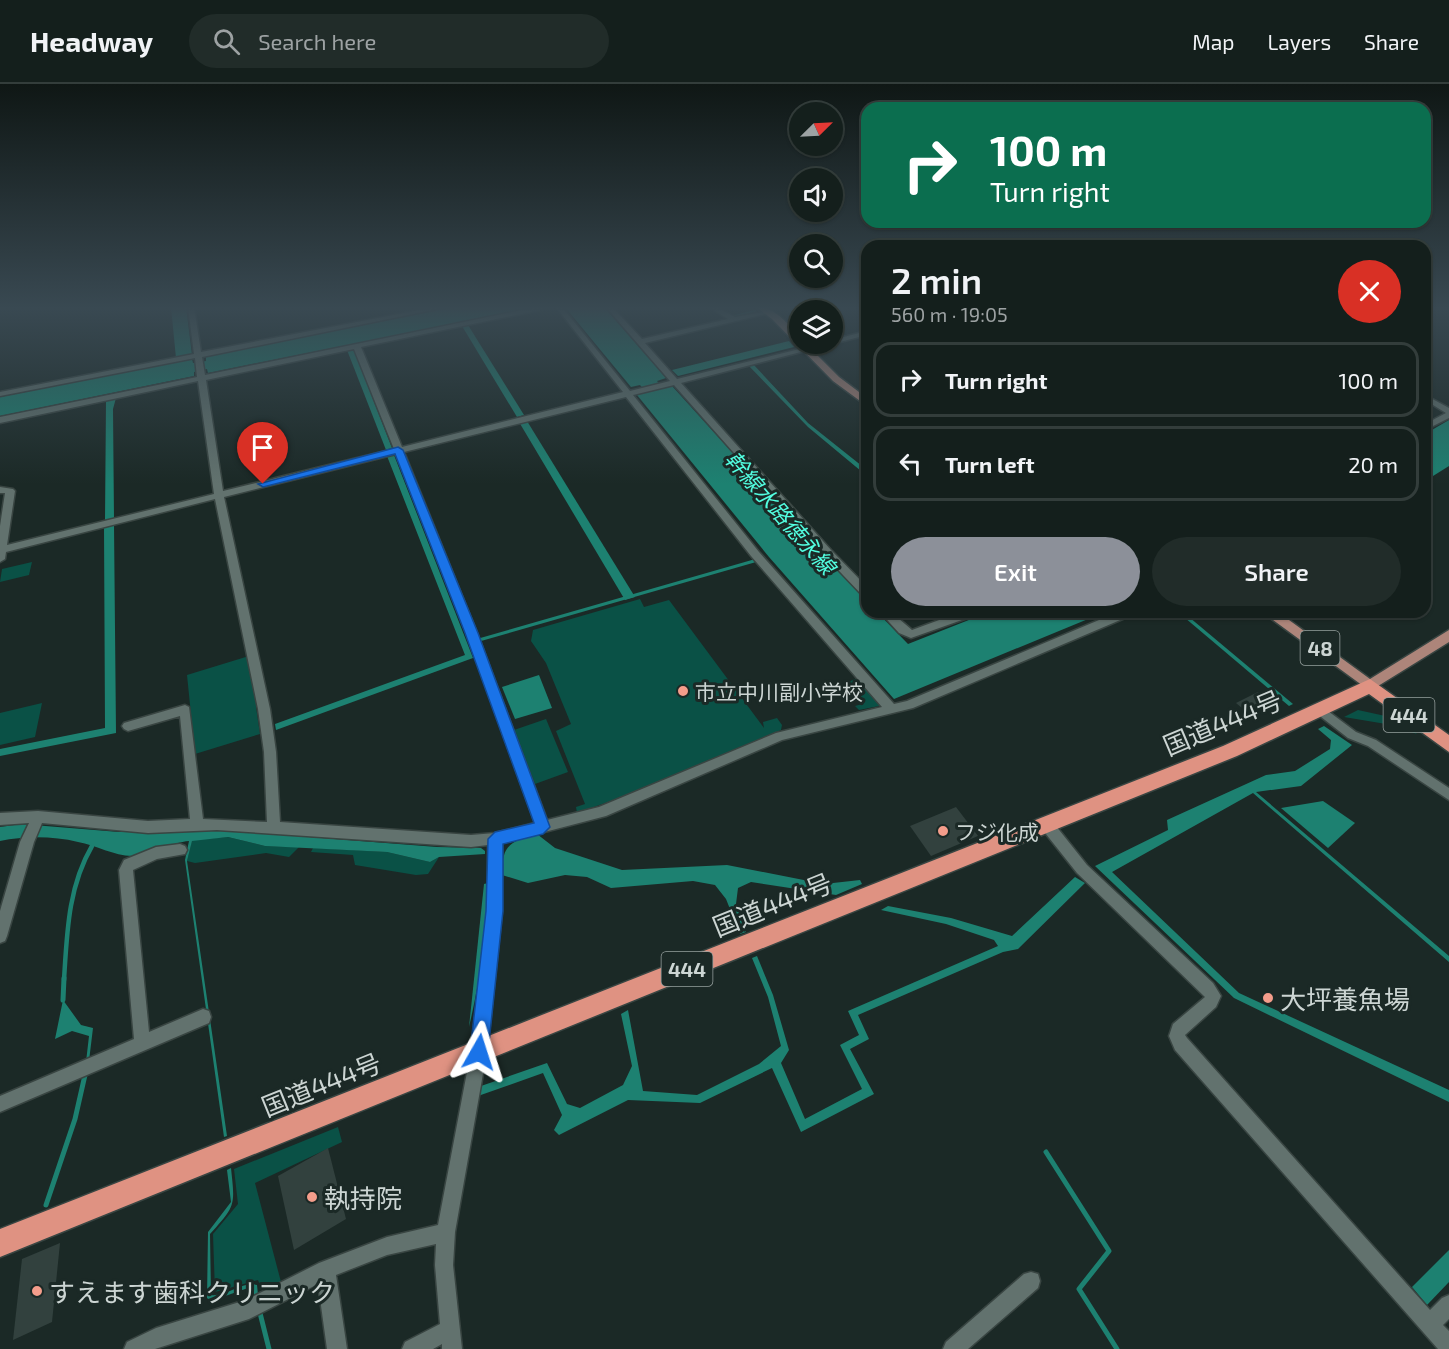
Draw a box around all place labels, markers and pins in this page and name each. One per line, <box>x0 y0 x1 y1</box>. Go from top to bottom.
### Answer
pin <box>237 422 288 484</box>
place label: 市立中川副小学校 <box>695 679 863 704</box>
marker: 市立中川副小学校 <box>676 684 690 698</box>
place label: フジ化成 <box>955 819 1039 844</box>
marker: フジ化成 <box>936 824 950 838</box>
place label: 大坪養魚場 <box>1280 983 1410 1014</box>
marker: 大坪養魚場 <box>1261 991 1275 1005</box>
place label: 執持院 <box>324 1182 402 1213</box>
marker: 執持院 <box>305 1190 319 1204</box>
place label: すえます歯科クリニック <box>49 1276 335 1307</box>
marker: すえます歯科クリニック <box>30 1284 44 1298</box>

